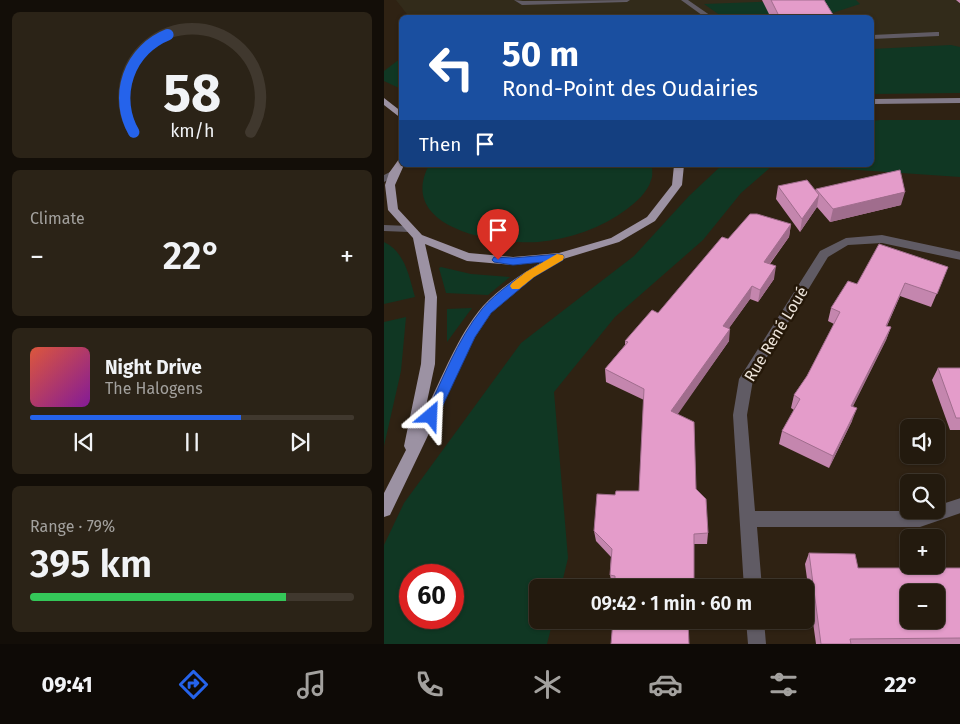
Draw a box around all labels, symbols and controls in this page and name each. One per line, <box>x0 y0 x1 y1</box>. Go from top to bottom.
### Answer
text: 50 m <box>502 33 579 75</box>
icon: left <box>419 35 484 100</box>
text: 58 <box>163 62 221 125</box>
text: Rond-Point des Oudairies <box>502 75 758 102</box>
text: km/h <box>170 120 214 142</box>
icon: arrive <box>471 130 499 158</box>
text: Then <box>419 133 461 156</box>
text: Climate <box>30 209 85 228</box>
pin <box>477 209 519 260</box>
icon: arrive <box>484 216 512 244</box>
text: 22° <box>163 233 221 279</box>
text: − <box>30 240 44 273</box>
text: + <box>340 240 354 273</box>
street label: Rue René Loué <box>740 283 812 385</box>
text: Night Drive <box>105 356 202 379</box>
text: The Halogens <box>105 379 203 398</box>
position arrow <box>404 389 456 441</box>
map controls <box>900 419 945 629</box>
button: sound <box>900 419 945 464</box>
icon: previous <box>70 428 98 456</box>
icon: pause <box>178 428 206 456</box>
icon: next <box>286 428 314 456</box>
button: search <box>900 474 945 519</box>
text: Range · 79% <box>30 517 115 536</box>
button: + <box>900 529 945 574</box>
text: 395 km <box>30 541 152 587</box>
speed limit sign: 60 <box>399 564 464 629</box>
button: − <box>900 584 945 629</box>
text: 09:42 · 1 min · 60 m <box>591 592 752 615</box>
icon: directions <box>176 667 211 702</box>
icon: music <box>294 667 329 702</box>
icon: phone <box>412 667 447 702</box>
icon: climate <box>530 667 565 702</box>
icon: car <box>648 667 683 702</box>
icon: filters <box>766 667 801 702</box>
text: 09:41 <box>42 671 93 698</box>
text: 22° <box>884 671 918 698</box>

